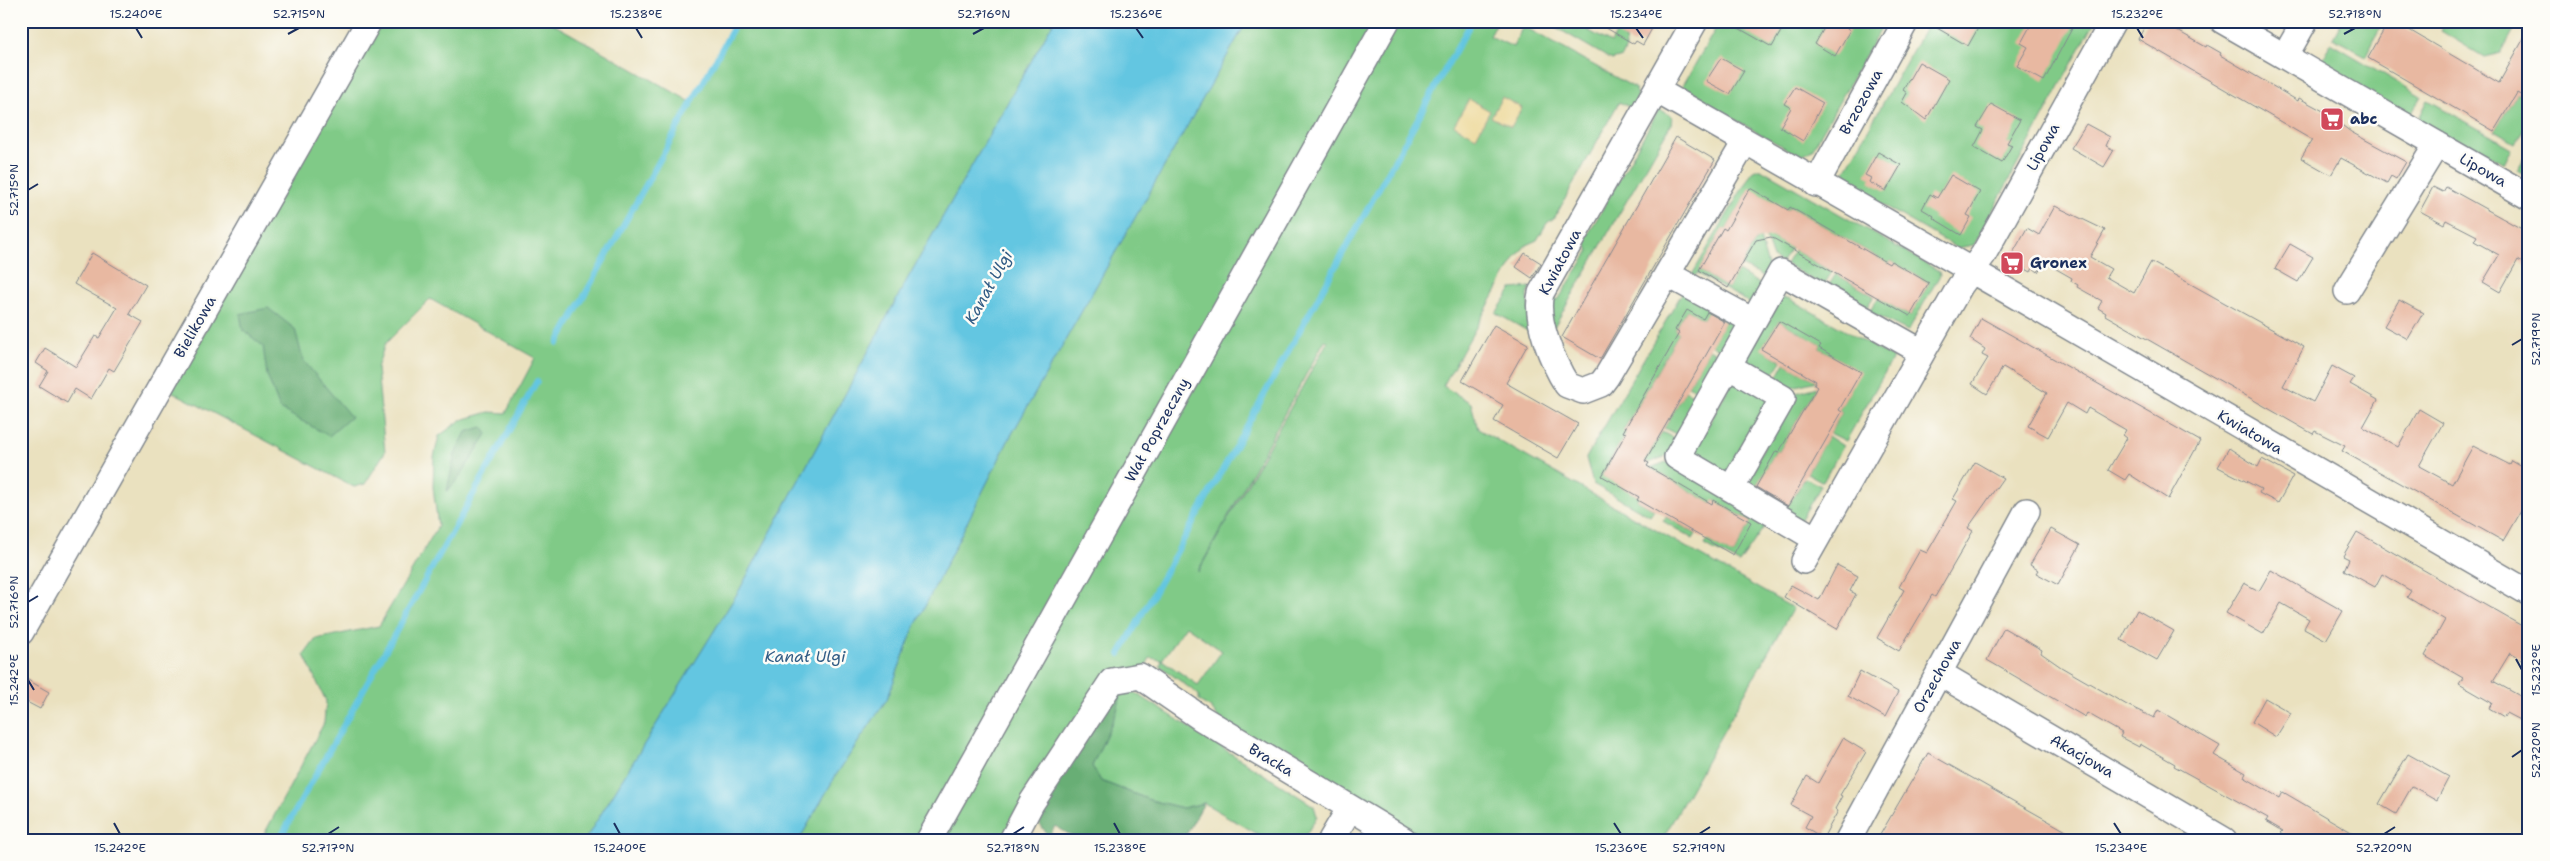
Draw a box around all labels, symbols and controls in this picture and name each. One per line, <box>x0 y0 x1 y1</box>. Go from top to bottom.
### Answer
text: 15.240°E <box>110 6 162 22</box>
text: 52.715°N <box>273 6 325 22</box>
text: 15.238°E <box>610 6 662 22</box>
text: 52.716°N <box>958 6 1010 22</box>
text: 15.236°E <box>1110 6 1162 22</box>
text: 15.234°E <box>1610 6 1662 22</box>
text: 15.232°E <box>2111 6 2163 22</box>
text: 52.718°N <box>2328 6 2382 22</box>
street label: Brzozowa <box>1835 65 1888 138</box>
supermarket icon: abc <box>2319 106 2345 132</box>
place label: abc <box>2350 109 2378 129</box>
street label: Lipowa <box>2022 119 2065 174</box>
street label: Lipowa <box>2456 148 2511 192</box>
text: 52.715°N <box>6 164 22 216</box>
street label: Kwiatowa <box>1534 225 1586 299</box>
water label: Kanał Ulgi <box>960 246 1017 328</box>
supermarket icon: Gronex <box>1999 250 2025 276</box>
place label: Gronex <box>2030 253 2087 273</box>
street label: Bielikowa <box>169 292 221 362</box>
text: 52.719°N <box>2528 313 2544 365</box>
street label: Wał Poprzeczny <box>1120 374 1194 486</box>
street label: Kwiatowa <box>2214 405 2287 459</box>
text: 52.716°N <box>6 576 22 628</box>
street label: Orzechowa <box>1908 635 1966 717</box>
text: 15.232°E <box>2528 644 2544 696</box>
water label: Kanał Ulgi <box>765 646 846 667</box>
text: 15.242°E <box>6 654 22 706</box>
text: 52.720°N <box>2528 722 2544 778</box>
street label: Akacjowa <box>2046 730 2118 783</box>
street label: Bracka <box>1245 739 1298 782</box>
text: 15.242°E <box>94 840 146 856</box>
text: 52.717°N <box>302 840 354 856</box>
text: 15.240°E <box>594 840 646 856</box>
text: 52.718°N <box>986 840 1040 856</box>
text: 15.238°E <box>1094 840 1146 856</box>
text: 15.236°E <box>1595 840 1647 856</box>
text: 52.719°N <box>1673 840 1725 856</box>
text: 15.234°E <box>2095 840 2147 856</box>
text: 52.720°N <box>2356 840 2412 856</box>

